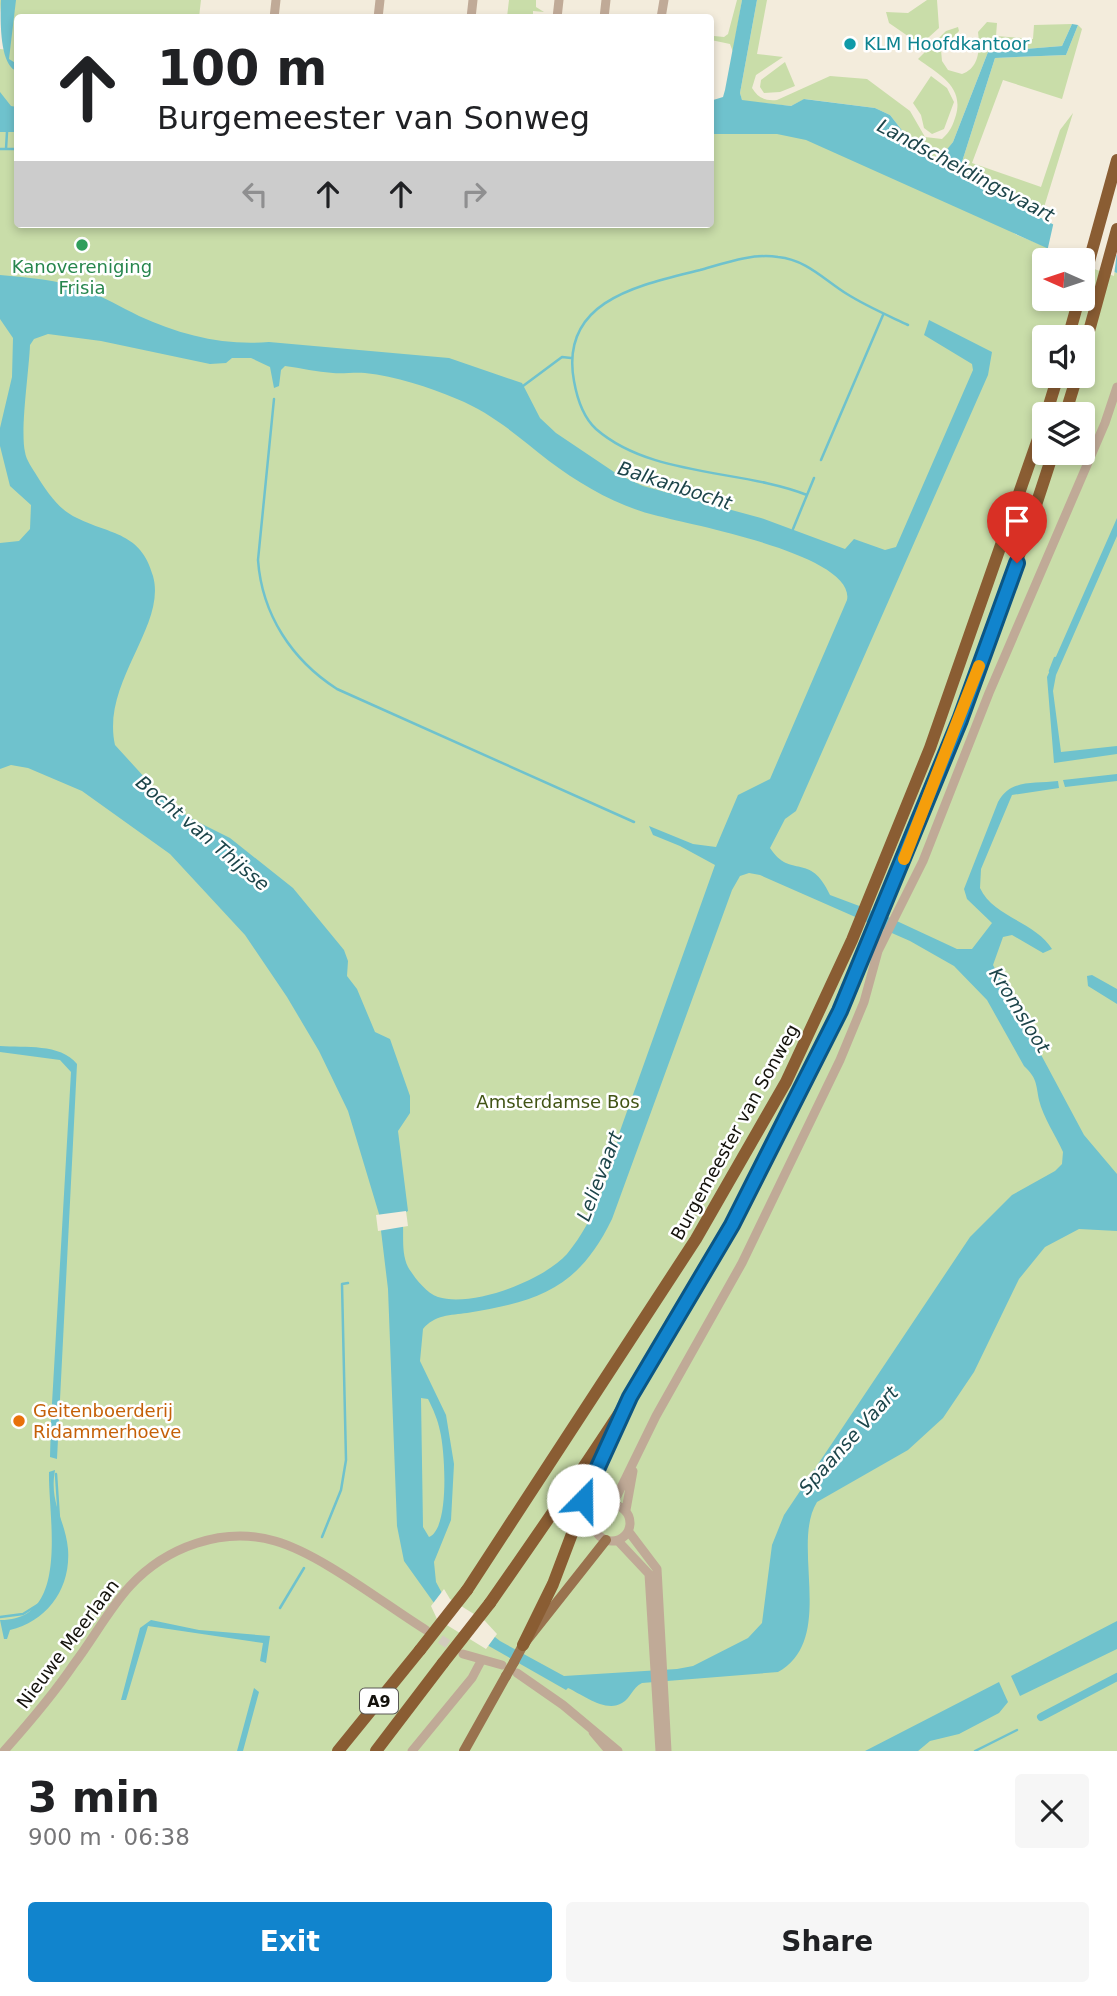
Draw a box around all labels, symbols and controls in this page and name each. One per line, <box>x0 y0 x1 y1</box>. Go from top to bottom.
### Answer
place label: KLM Hoofdkantoor <box>864 33 1030 54</box>
marker: KLM Hoofdkantoor <box>842 36 858 52</box>
text: 100 m <box>157 40 327 97</box>
icon: ahead <box>42 42 133 133</box>
text: Burgemeester van Sonweg <box>157 99 590 137</box>
water label: Landscheidingsvaart <box>874 114 1059 227</box>
icon: left <box>236 175 274 213</box>
icon: ahead <box>309 175 347 213</box>
icon: ahead <box>382 175 420 213</box>
icon: right <box>455 175 493 213</box>
marker: Kanovereniging Frisia <box>74 237 90 253</box>
north arrow <box>1032 248 1096 312</box>
map controls <box>1032 248 1095 465</box>
place label: Kanovereniging Frisia <box>12 256 152 298</box>
button: sound <box>1032 325 1095 388</box>
button: layers <box>1032 402 1095 465</box>
water label: Balkanbocht <box>615 456 736 514</box>
pin <box>987 491 1047 563</box>
icon: arrive <box>998 502 1036 540</box>
water label: Bocht van Thijsse <box>132 771 274 895</box>
water label: Kromsloot <box>985 963 1056 1058</box>
street label: Burgemeester van Sonweg <box>666 1020 803 1243</box>
park label: Amsterdamse Bos <box>476 1091 640 1112</box>
water label: Lelievaart <box>572 1127 627 1224</box>
water label: Spaanse Vaart <box>794 1380 903 1498</box>
place label: Geitenboerderij Ridammerhoeve <box>33 1400 181 1442</box>
marker: Geitenboerderij Ridammerhoeve <box>11 1413 27 1429</box>
position arrow <box>546 1463 620 1537</box>
street label: Nieuwe Meerlaan <box>12 1575 123 1712</box>
road number: A9 <box>360 1688 398 1714</box>
text: 3 min <box>28 1773 160 1822</box>
button: close <box>1015 1774 1089 1848</box>
text: 900 m · 06:38 <box>28 1824 190 1850</box>
button: Exit <box>28 1902 552 1982</box>
button: Share <box>566 1902 1089 1982</box>

